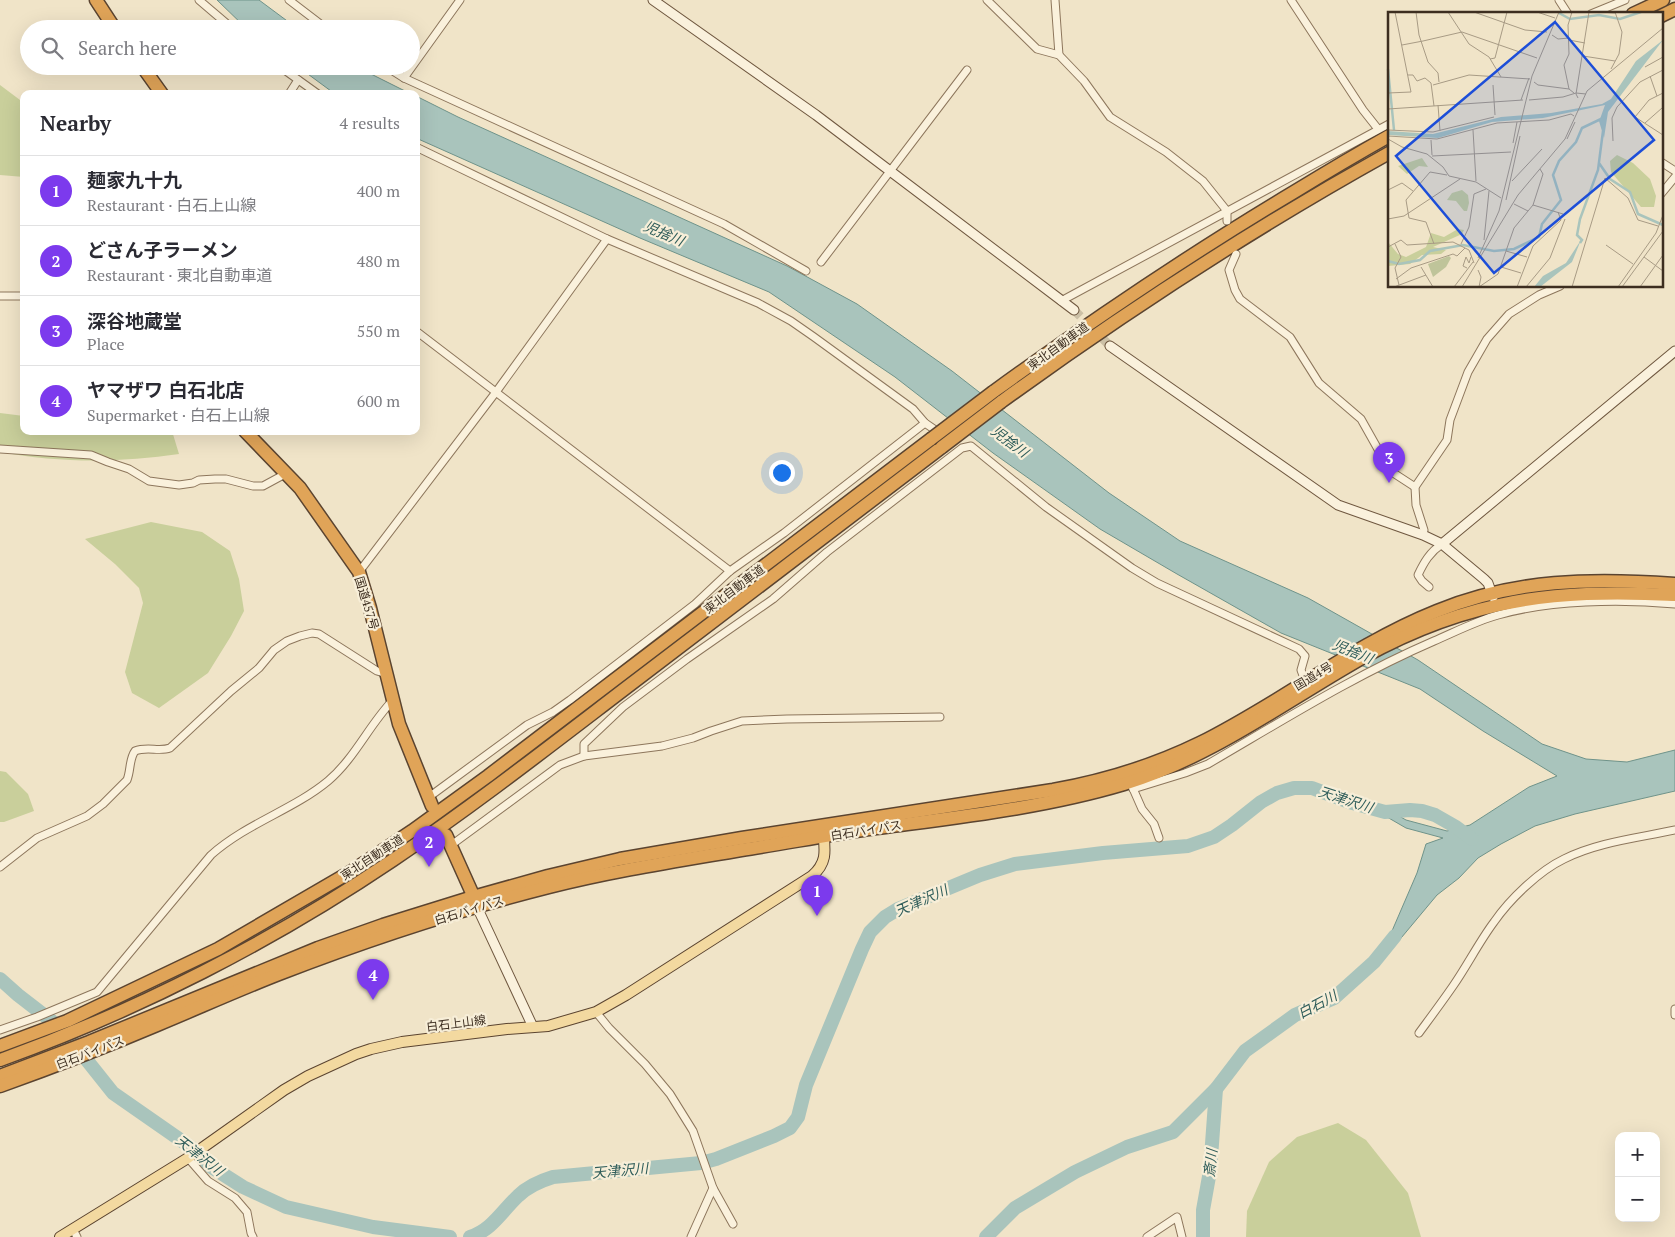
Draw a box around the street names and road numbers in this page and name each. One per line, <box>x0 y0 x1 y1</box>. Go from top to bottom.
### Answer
street label: 東北自動車道 <box>1024 319 1092 373</box>
street label: 東北自動車道 <box>701 561 767 617</box>
street label: 国道457号 <box>352 574 382 632</box>
street label: 国道4号 <box>1291 659 1335 693</box>
street label: 白石バイパス <box>829 817 903 843</box>
street label: 東北自動車道 <box>338 831 406 883</box>
street label: 白石バイパス <box>432 892 506 928</box>
street label: 白石上山線 <box>425 1012 487 1034</box>
street label: 白石バイパス <box>54 1032 126 1072</box>

